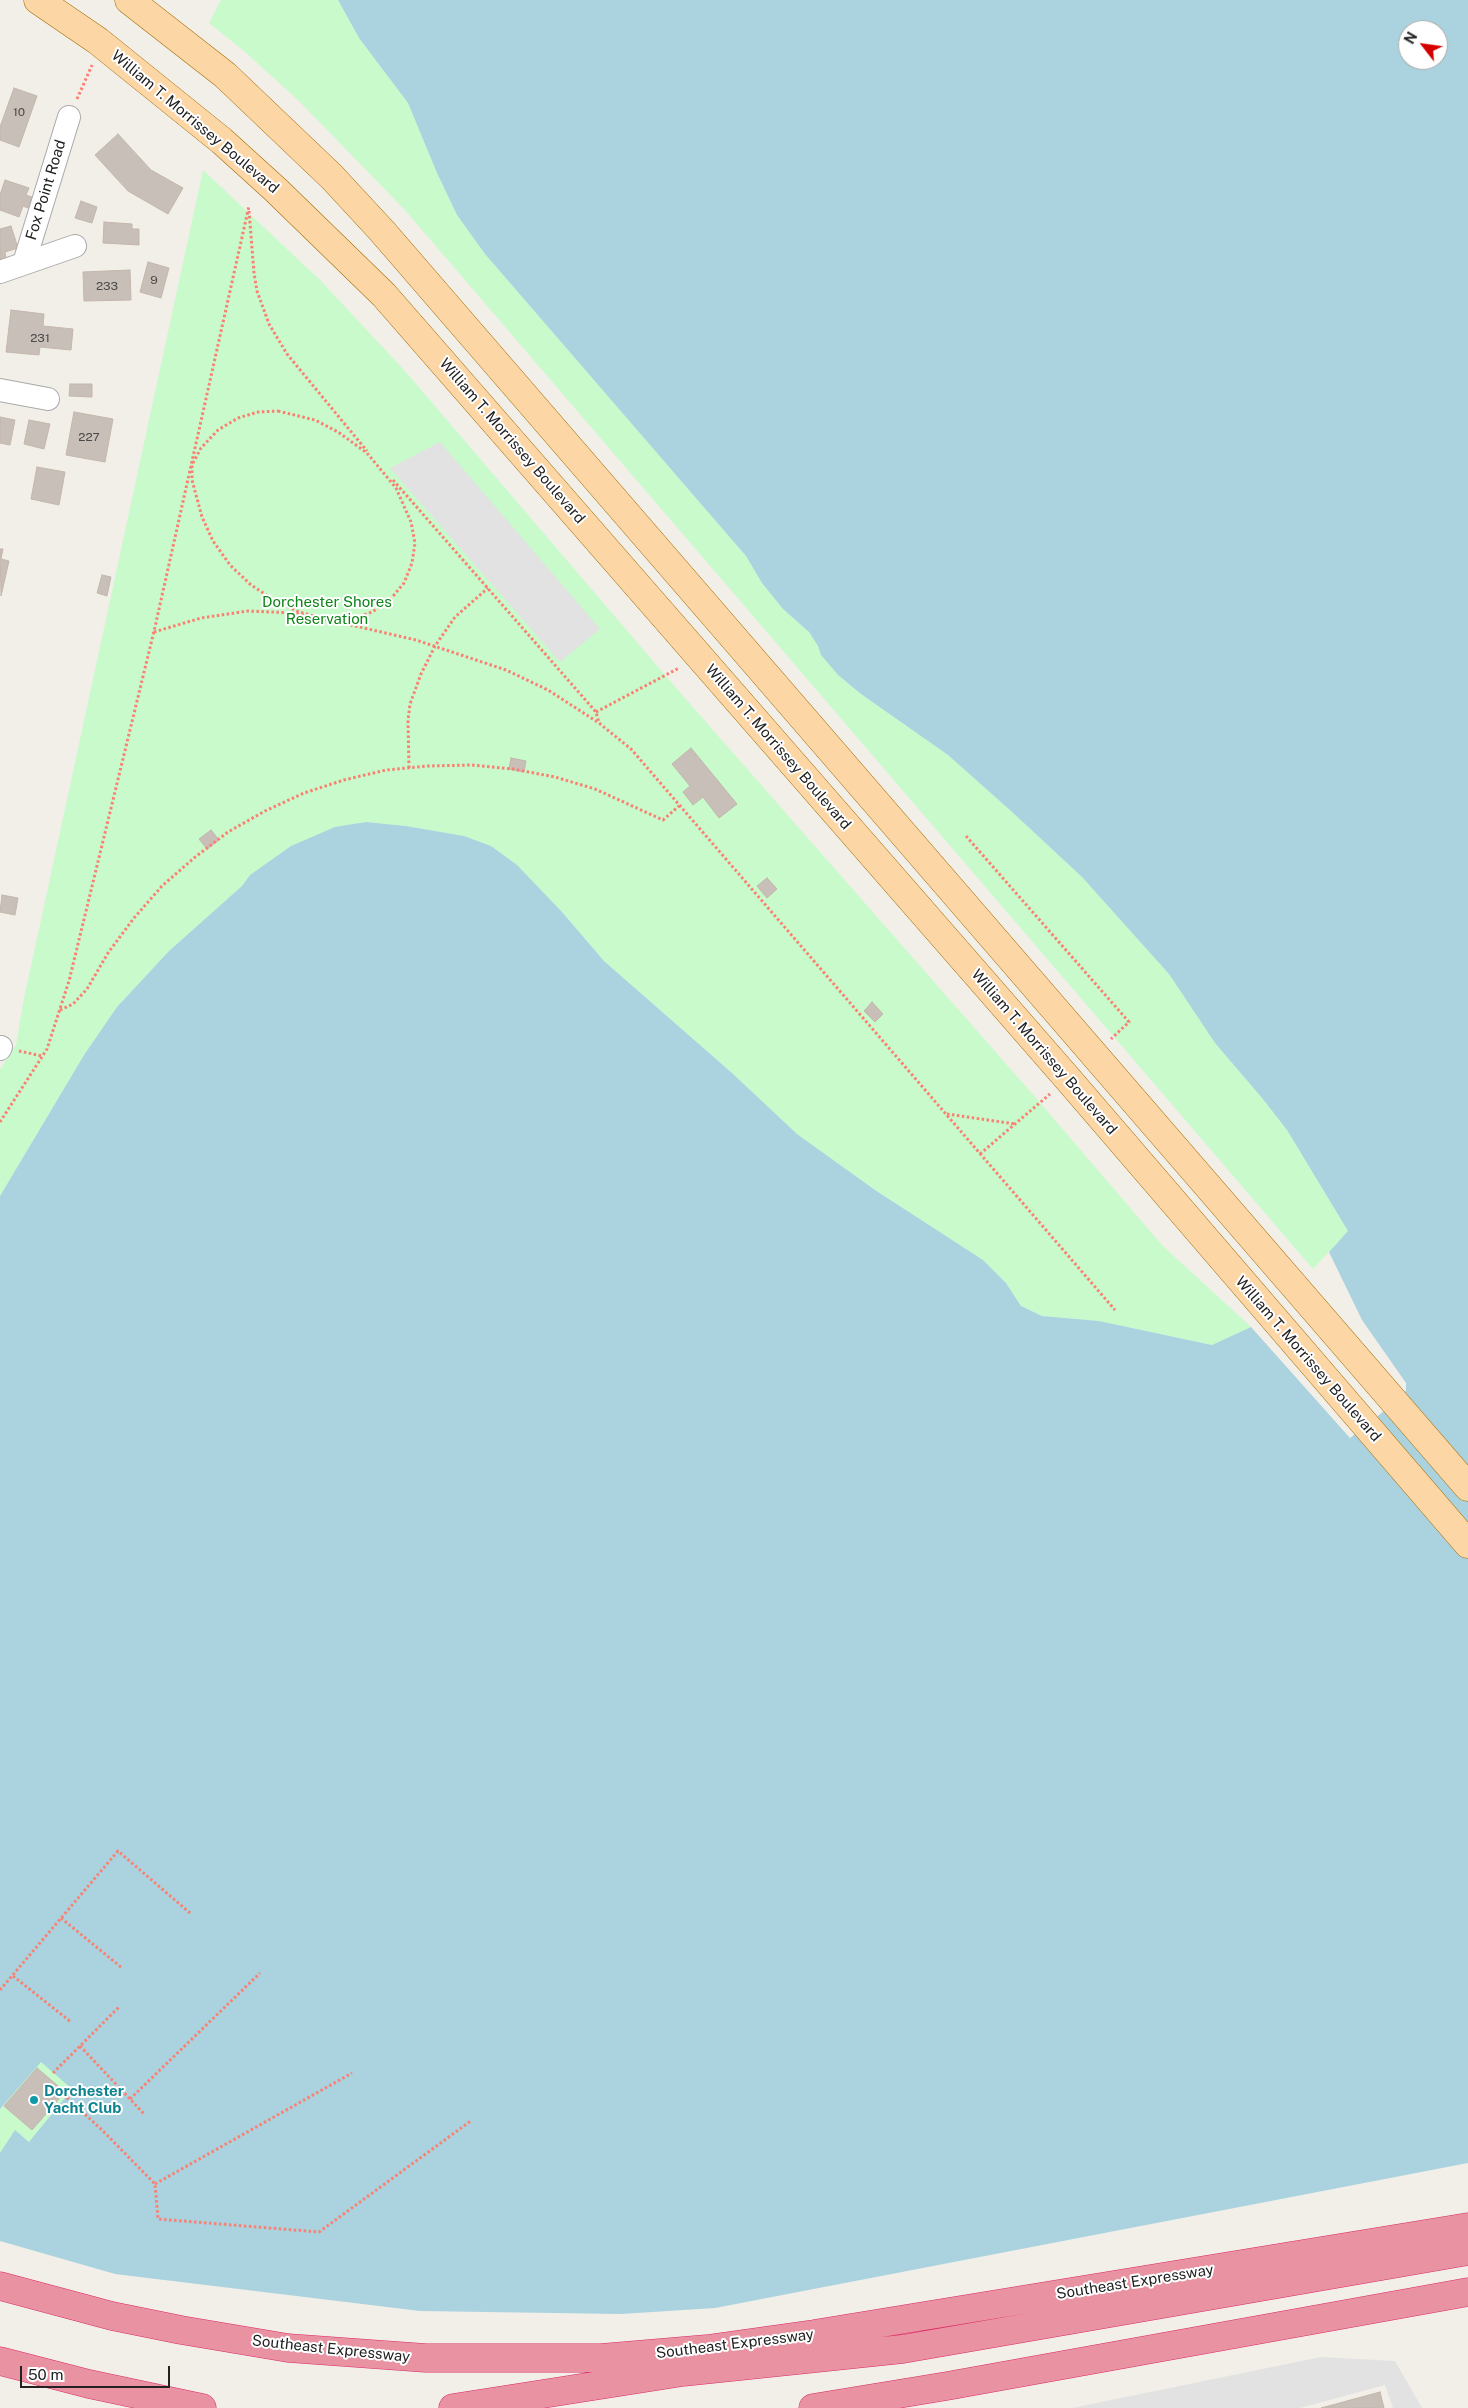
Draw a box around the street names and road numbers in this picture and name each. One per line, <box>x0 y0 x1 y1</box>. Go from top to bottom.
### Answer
street label: William T. Morrissey Boulevard <box>108 47 282 197</box>
street label: Fox Point Road <box>22 138 70 242</box>
street label: William T. Morrissey Boulevard <box>435 355 589 527</box>
street label: William T. Morrissey Boulevard <box>701 661 855 833</box>
street label: William T. Morrissey Boulevard <box>967 966 1121 1138</box>
street label: William T. Morrissey Boulevard <box>1231 1273 1385 1445</box>
street label: Southeast Expressway <box>1055 2261 1215 2303</box>
street label: Southeast Expressway <box>655 2325 815 2363</box>
street label: Southeast Expressway <box>251 2332 411 2366</box>

